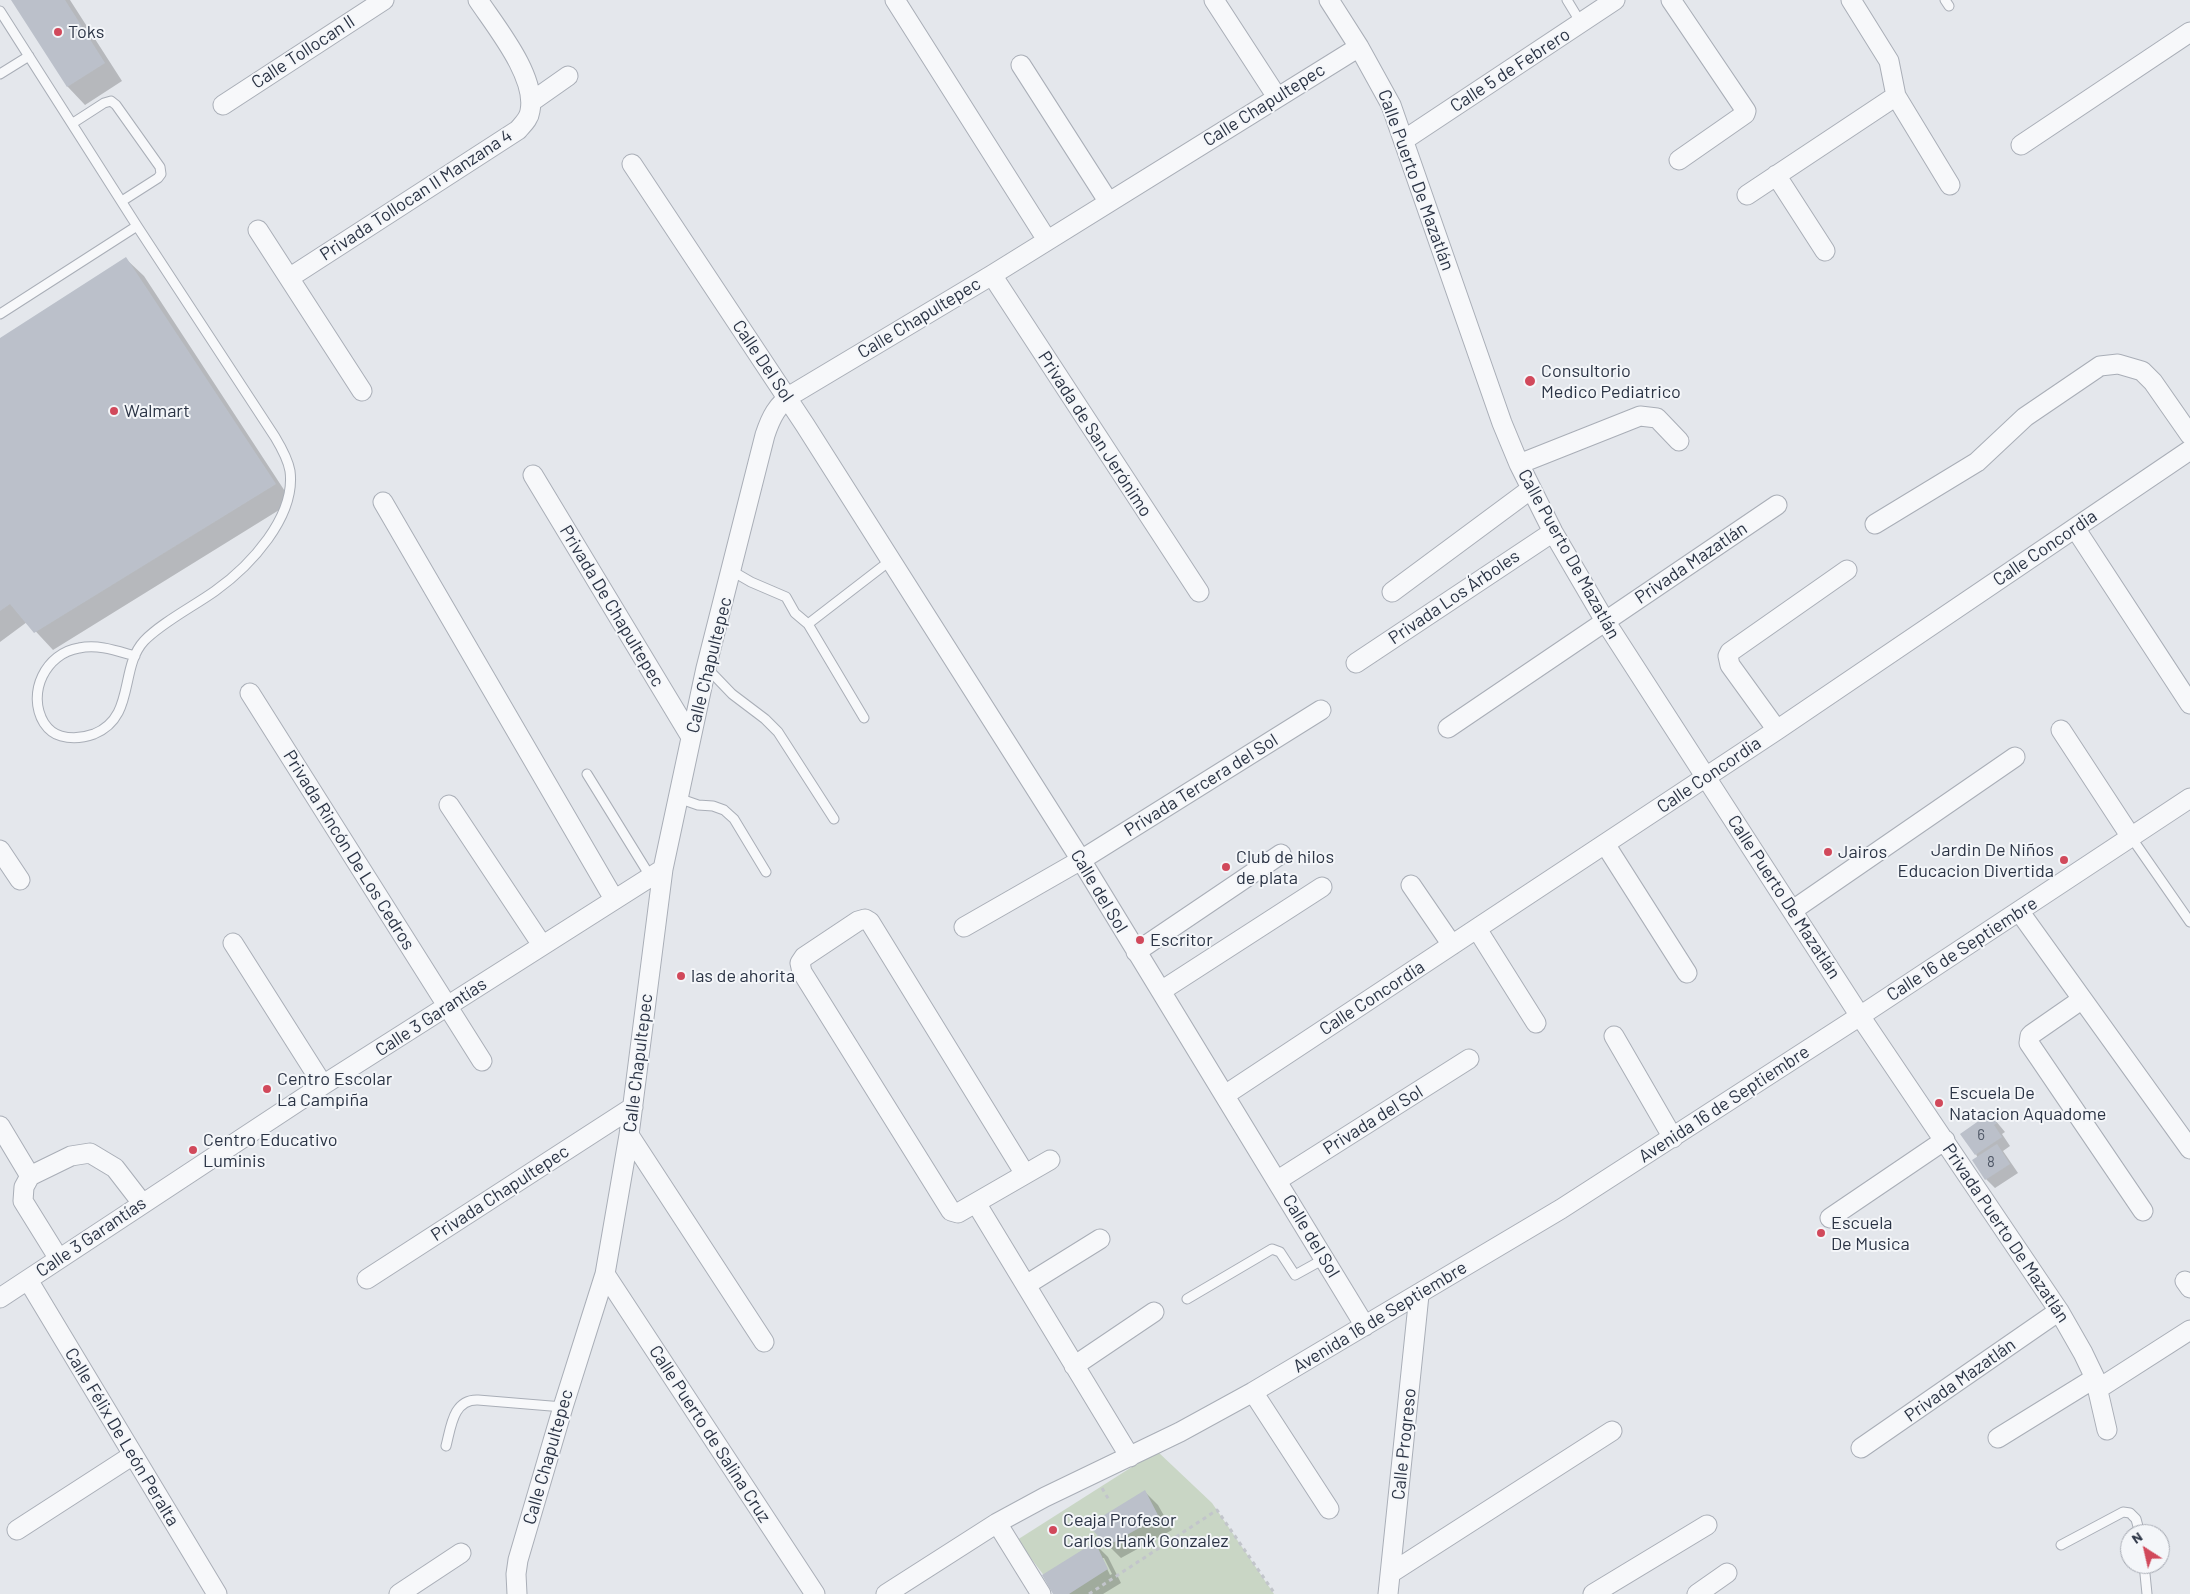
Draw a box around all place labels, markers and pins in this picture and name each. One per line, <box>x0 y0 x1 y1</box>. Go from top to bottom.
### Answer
place label: Toks <box>68 21 104 43</box>
marker: Toks <box>52 26 64 38</box>
place label: Consultorio Medico Pediatrico <box>1541 360 1681 402</box>
marker: Consultorio Medico Pediatrico <box>1523 374 1537 388</box>
place label: Walmart <box>124 400 190 422</box>
marker: Walmart <box>108 405 120 417</box>
place label: Jardin De Niños Educacion Divertida <box>1897 839 2054 882</box>
place label: Jairos <box>1838 841 1887 863</box>
place label: Club de hilos de plata <box>1236 846 1334 889</box>
marker: Jairos <box>1822 846 1834 858</box>
marker: Jardin De Niños Educacion Divertida <box>2058 854 2070 866</box>
marker: Club de hilos de plata <box>1220 861 1232 873</box>
place label: Escritor <box>1150 929 1213 951</box>
marker: Escritor <box>1134 934 1146 946</box>
place label: las de ahorita <box>691 965 795 987</box>
marker: las de ahorita <box>675 970 687 982</box>
place label: Centro Escolar La Campiña <box>277 1068 392 1110</box>
place label: Escuela De Natacion Aquadome <box>1949 1082 2106 1124</box>
marker: Centro Escolar La Campiña <box>261 1083 273 1095</box>
marker: Escuela De Natacion Aquadome <box>1933 1097 1945 1109</box>
place label: Centro Educativo Luminis <box>203 1129 338 1172</box>
marker: Centro Educativo Luminis <box>187 1144 199 1156</box>
place label: Escuela De Musica <box>1831 1212 1910 1254</box>
marker: Escuela De Musica <box>1815 1227 1827 1239</box>
place label: Ceaja Profesor Carlos Hank Gonzalez <box>1063 1509 1229 1552</box>
marker: Ceaja Profesor Carlos Hank Gonzalez <box>1047 1524 1059 1536</box>

